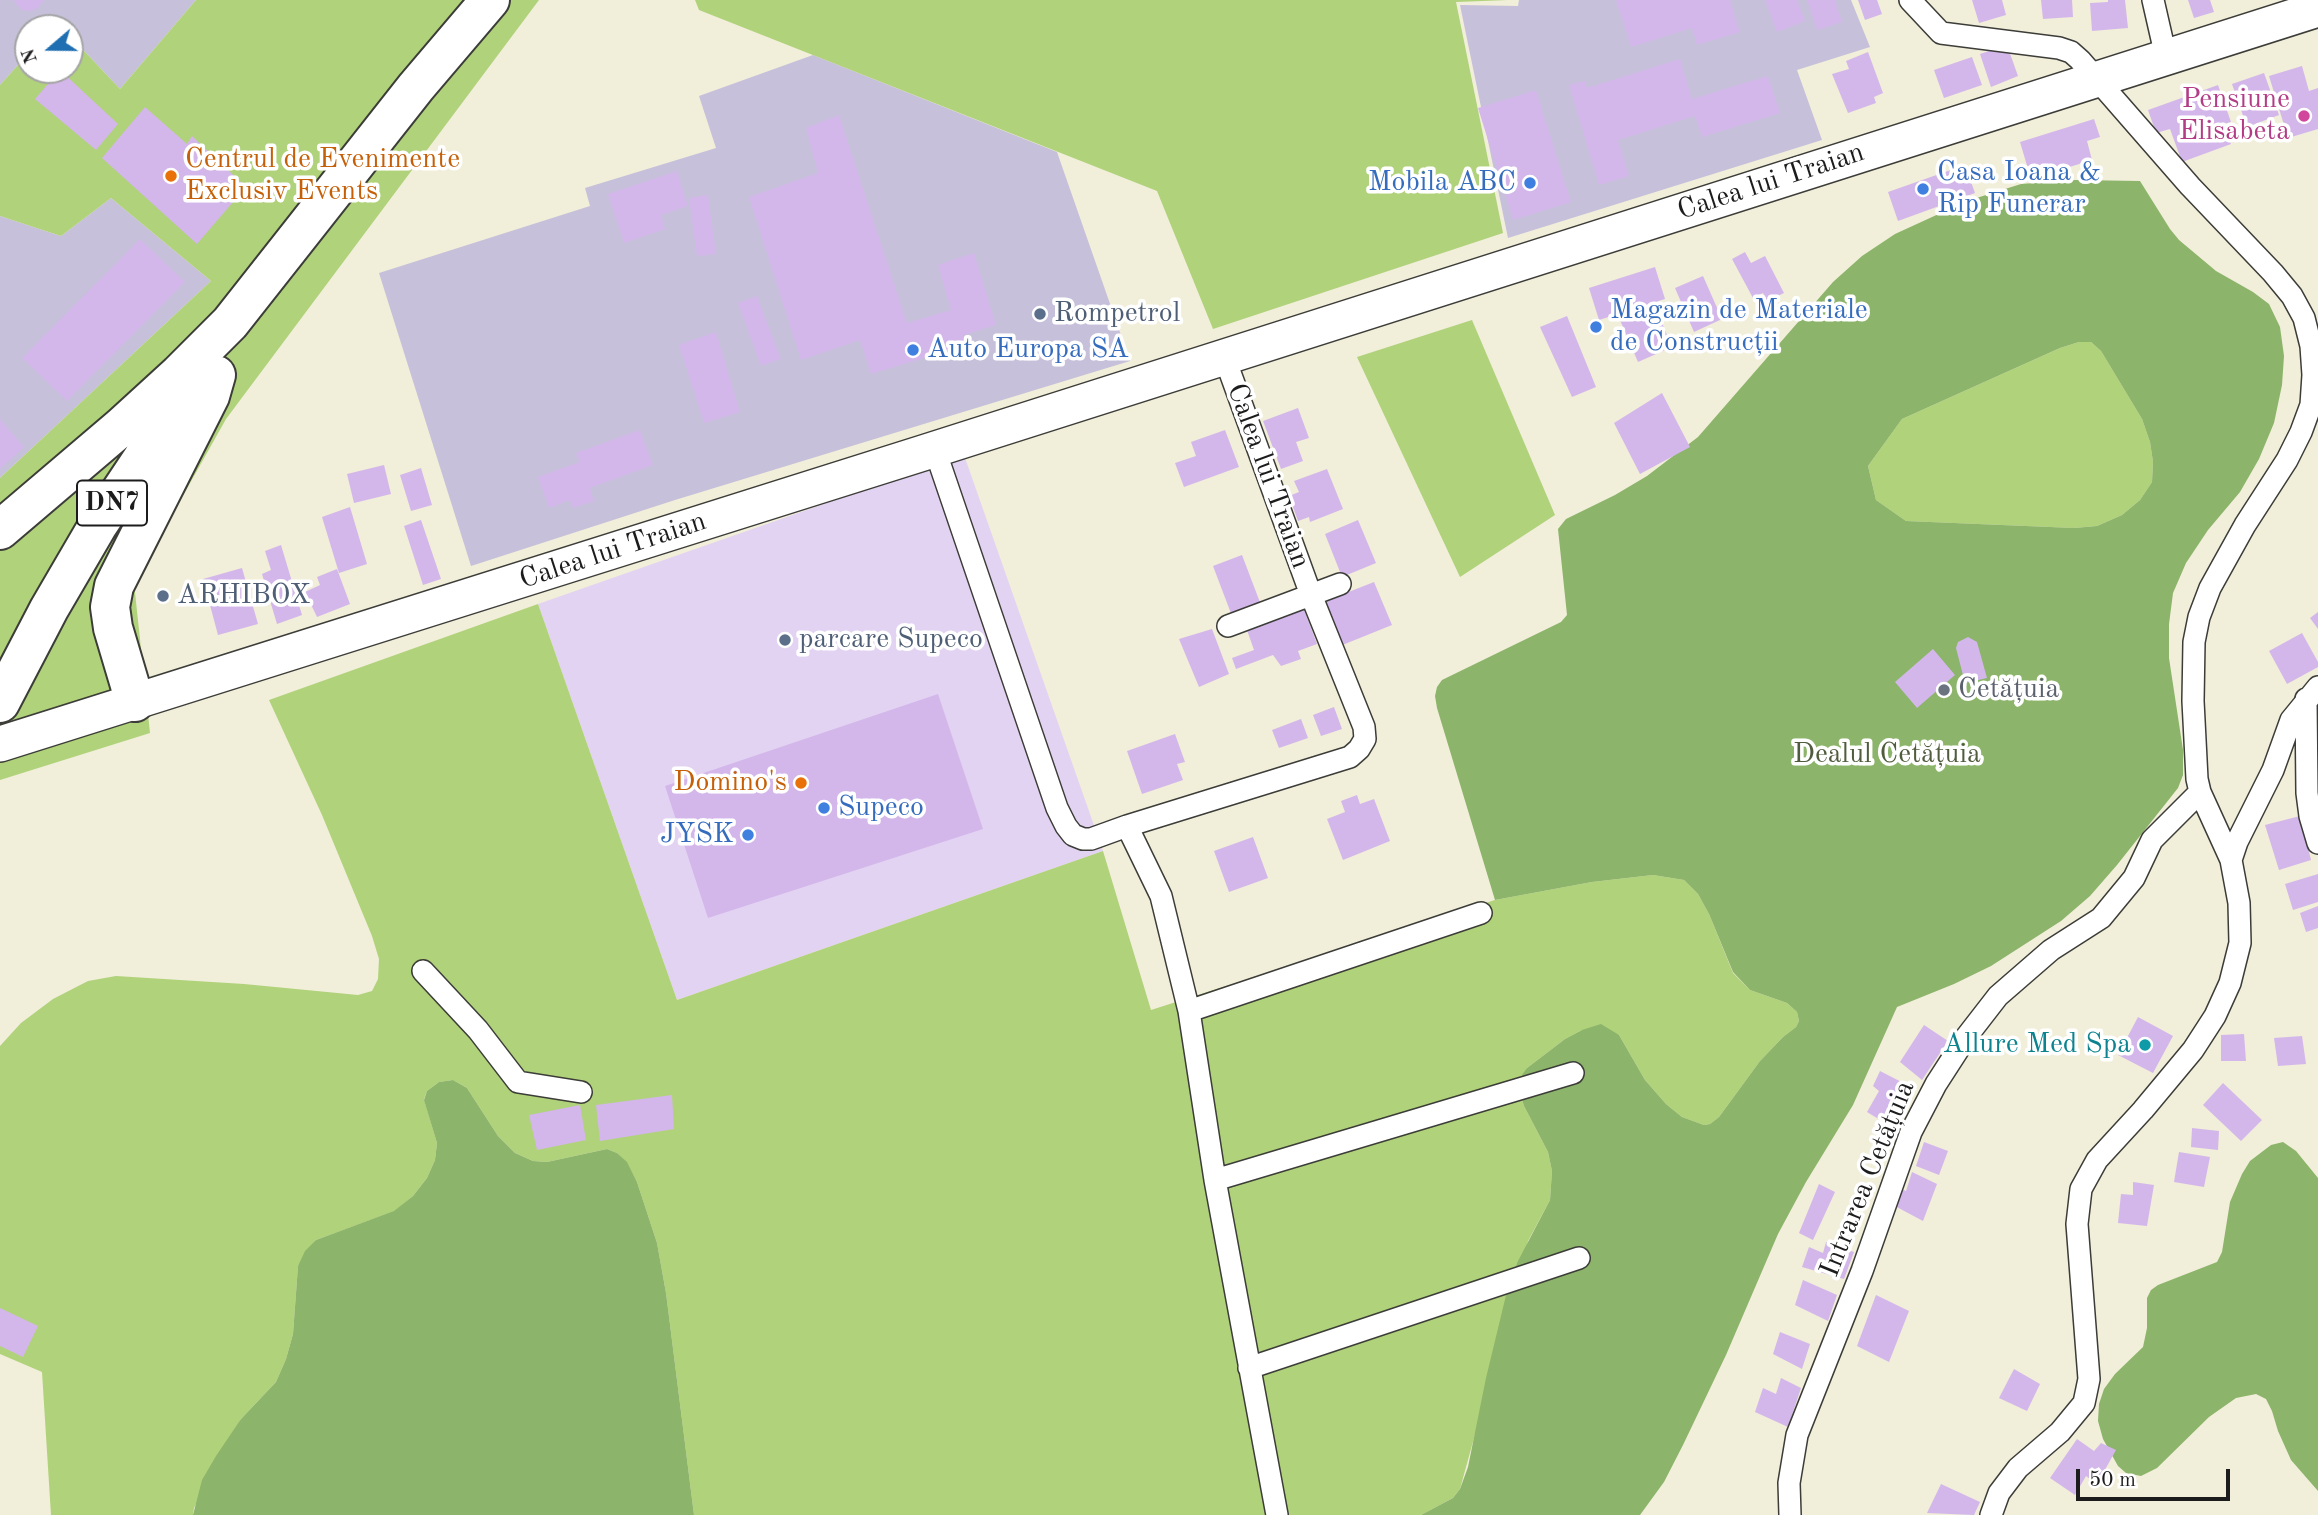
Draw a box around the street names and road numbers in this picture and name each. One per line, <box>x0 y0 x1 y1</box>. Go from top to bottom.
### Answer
street label: Calea lui Traian <box>1673 136 1869 228</box>
street label: Calea lui Traian <box>1219 379 1317 573</box>
road number: DN7 <box>77 481 147 526</box>
street label: Calea lui Traian <box>515 505 711 597</box>
street label: Intrarea Cetățuia <box>1813 1076 1923 1282</box>

